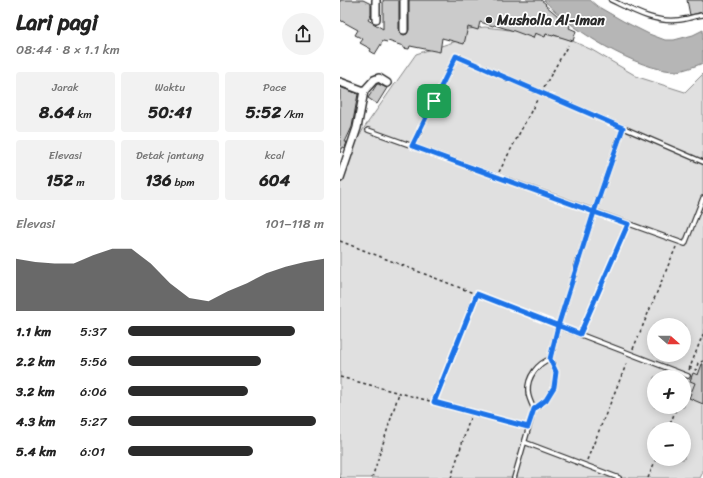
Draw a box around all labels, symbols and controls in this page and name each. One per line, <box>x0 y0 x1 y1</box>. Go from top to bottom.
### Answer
text: Lari pagi <box>16 3 98 42</box>
place label: Musholla Al-Iman <box>496 8 605 33</box>
button: share <box>282 13 324 55</box>
marker: Musholla Al-Iman <box>484 15 494 25</box>
text: 08:44 · 8 × 1.1 km <box>16 38 120 61</box>
text: Jarak <box>52 78 79 97</box>
text: Waktu <box>155 78 185 97</box>
text: Pace <box>263 78 286 97</box>
pin <box>417 84 451 118</box>
icon: arrive <box>423 90 445 112</box>
text: 8.64 <box>39 97 75 127</box>
text: 50:41 <box>148 97 192 127</box>
text: 5:52 <box>245 97 281 127</box>
text: km <box>75 105 92 124</box>
text: /km <box>281 105 304 124</box>
text: Elevasi <box>49 146 82 165</box>
text: Detak jantung <box>136 146 204 165</box>
text: kcal <box>265 146 285 165</box>
text: 152 <box>46 165 73 195</box>
text: 136 <box>145 165 172 195</box>
text: 604 <box>259 165 290 195</box>
text: m <box>73 173 85 192</box>
text: bpm <box>172 173 195 192</box>
text: Elevasi <box>16 212 55 235</box>
text: 101–118 m <box>265 212 324 235</box>
north arrow <box>647 318 691 362</box>
map controls <box>647 318 691 466</box>
text: 1.1 km <box>16 320 51 343</box>
text: 5:37 <box>80 320 106 343</box>
text: 2.2 km <box>16 350 55 373</box>
text: 5:56 <box>80 350 107 373</box>
button: + <box>647 370 691 414</box>
text: 3.2 km <box>16 380 55 403</box>
text: 6:06 <box>80 380 107 403</box>
text: 4.3 km <box>16 410 55 433</box>
text: 5:27 <box>80 410 107 433</box>
button: − <box>647 422 691 466</box>
text: 5.4 km <box>16 440 56 463</box>
text: 6:01 <box>80 440 105 463</box>

